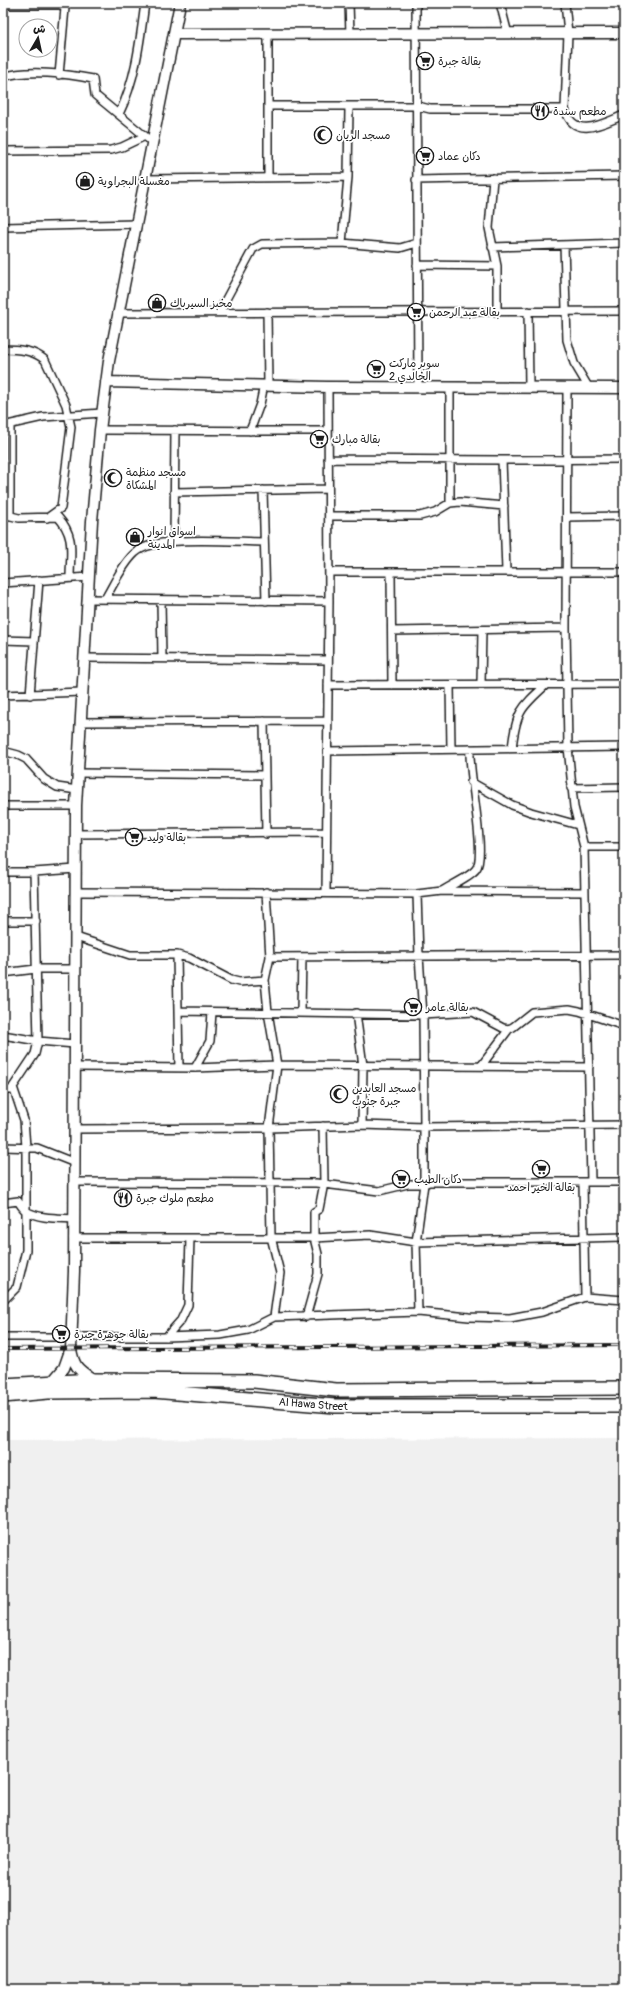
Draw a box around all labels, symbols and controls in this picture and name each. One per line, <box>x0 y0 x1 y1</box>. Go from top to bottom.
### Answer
north arrow <box>18 18 58 58</box>
text: ش <box>32 21 46 36</box>
supermarket icon: بقالة جبرة <box>415 51 435 71</box>
place label: بقالة جبرة <box>438 55 481 69</box>
restaurant icon: مطعم سندة <box>530 101 550 121</box>
place label: مطعم سندة <box>553 105 607 120</box>
mosque icon: مسجد الريان <box>313 125 333 145</box>
place label: مسجد الريان <box>336 129 390 142</box>
supermarket icon: دكان عماد <box>415 146 435 166</box>
place label: دكان عماد <box>438 150 481 163</box>
shop icon: مغسلة البجراوية <box>75 171 95 191</box>
place label: مغسلة البجراوية <box>98 175 170 189</box>
shop icon: مخبز السيرباك <box>147 293 167 313</box>
place label: مخبز السيرباك <box>170 297 233 311</box>
supermarket icon: بقالة عبد الرحمن <box>406 302 426 322</box>
place label: بقالة عبد الرحمن <box>429 306 500 320</box>
place label: سوبر ماركت الخالدي 2 <box>389 357 440 385</box>
supermarket icon: سوبر ماركت الخالدي 2 <box>366 359 386 379</box>
supermarket icon: بقالة مبارك <box>309 429 329 449</box>
place label: بقالة مبارك <box>332 433 380 447</box>
place label: مسجد منظمة المشكاة <box>126 466 186 492</box>
mosque icon: مسجد منظمة المشكاة <box>103 468 123 488</box>
place label: اسواق انوار المدينة <box>147 525 196 551</box>
shop icon: اسواق انوار المدينة <box>125 527 145 547</box>
supermarket icon: بقالة وليد <box>124 827 144 847</box>
place label: بقالة وليد <box>147 831 186 845</box>
supermarket icon: بقالة عامر <box>403 997 423 1017</box>
place label: بقالة عامر <box>425 1001 469 1015</box>
place label: مسجد العابدين جبرة جنوب <box>352 1082 417 1109</box>
mosque icon: مسجد العابدين جبرة جنوب <box>329 1084 349 1104</box>
supermarket icon: بقالة الخير احمد <box>531 1159 551 1179</box>
supermarket icon: دكان الطيب <box>391 1169 411 1189</box>
place label: دكان الطيب <box>414 1173 462 1187</box>
place label: بقالة الخير احمد <box>507 1181 575 1195</box>
restaurant icon: مطعم ملوك جبرة <box>113 1188 133 1208</box>
place label: مطعم ملوك جبرة <box>136 1192 214 1207</box>
supermarket icon: بقالة جوهرة جبرة <box>51 1324 71 1344</box>
place label: بقالة جوهرة جبرة <box>74 1328 149 1342</box>
street label: Al Hawa Street <box>278 1395 348 1413</box>

